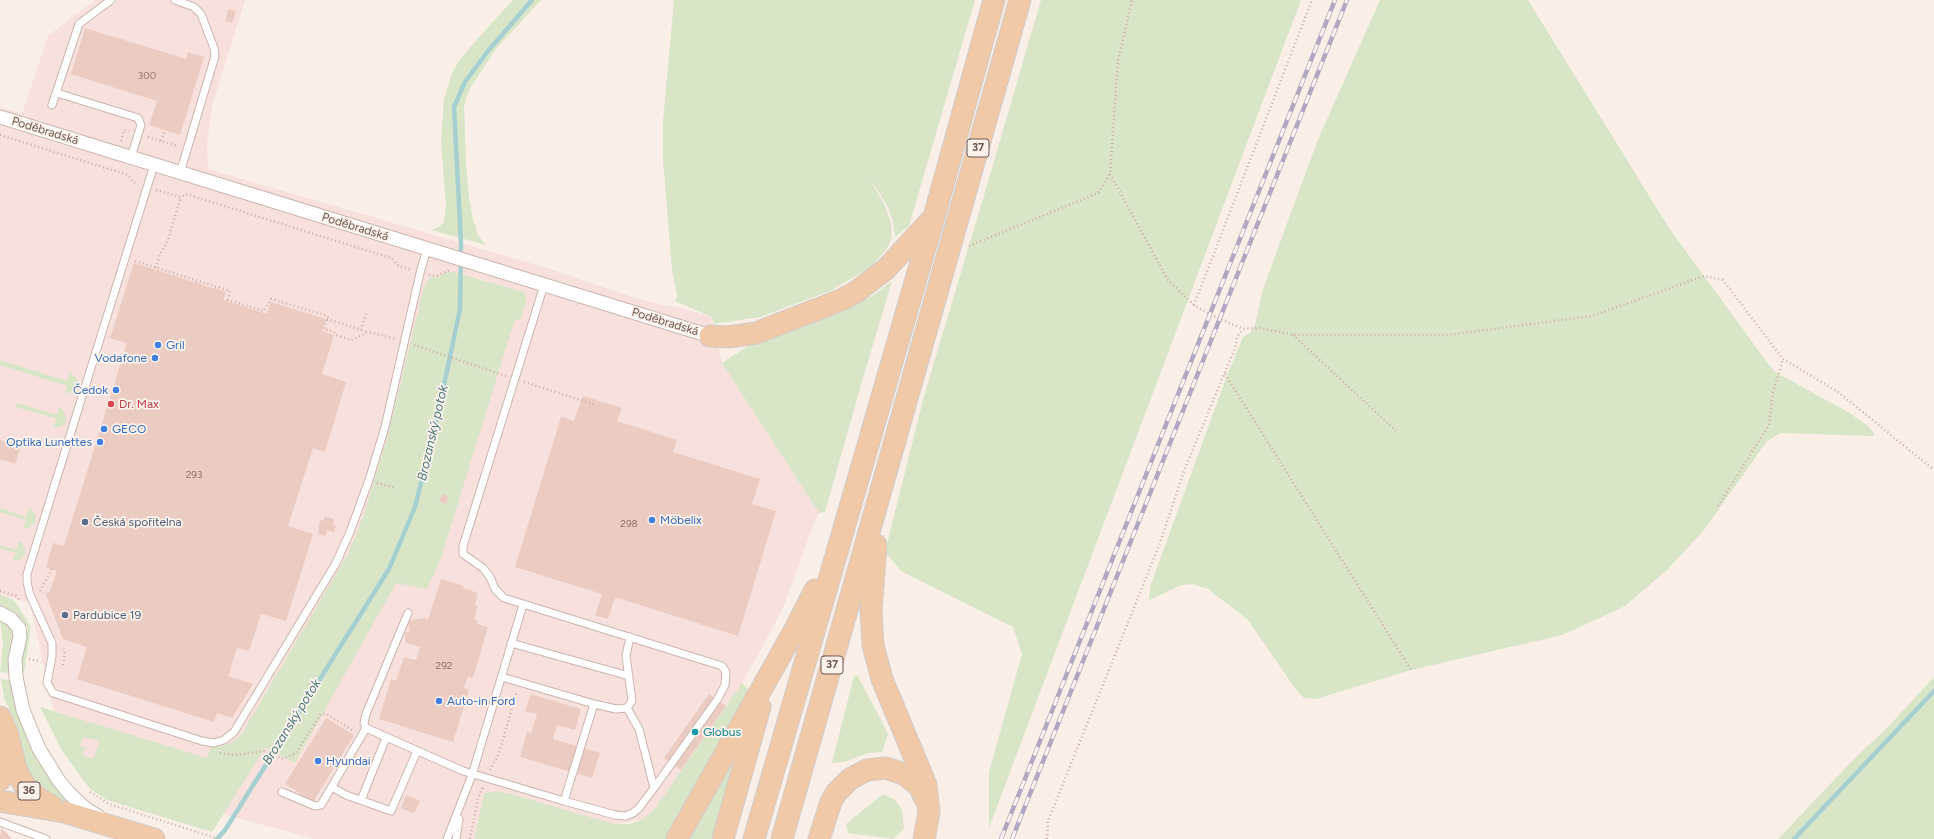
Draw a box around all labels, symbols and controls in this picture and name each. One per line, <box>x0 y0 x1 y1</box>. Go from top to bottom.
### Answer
house number: 300 <box>138 70 156 82</box>
street label: Poděbradská <box>10 114 80 148</box>
road number: 37 <box>967 139 989 157</box>
street label: Poděbradská <box>320 210 390 244</box>
street label: Poděbradská <box>630 305 700 339</box>
place label: Gril <box>166 338 185 352</box>
marker: Gril <box>153 340 163 350</box>
place label: Vodafone <box>94 351 147 365</box>
marker: Vodafone <box>150 353 160 363</box>
place label: Čedok <box>73 383 108 397</box>
water label: Brozanský potok <box>414 384 452 482</box>
marker: Čedok <box>111 385 121 395</box>
place label: Dr. Max <box>119 397 159 411</box>
marker: Dr. Max <box>106 399 116 409</box>
place label: GECO <box>112 422 146 436</box>
marker: GECO <box>99 424 109 434</box>
place label: Optika Lunettes <box>6 435 92 449</box>
marker: Optika Lunettes <box>95 437 105 447</box>
house number: 293 <box>186 469 202 481</box>
place label: Möbelix <box>660 513 702 527</box>
place label: Česká spořitelna <box>93 515 182 529</box>
marker: Möbelix <box>647 515 657 525</box>
marker: Česká spořitelna <box>80 517 90 527</box>
house number: 298 <box>620 518 638 530</box>
place label: Pardubice 19 <box>73 608 141 622</box>
marker: Pardubice 19 <box>60 610 70 620</box>
road number: 37 <box>821 656 843 674</box>
house number: 292 <box>436 660 452 672</box>
water label: Brozanský potok <box>259 676 325 768</box>
place label: Auto-in Ford <box>447 694 515 708</box>
marker: Auto-in Ford <box>434 696 444 706</box>
place label: Globus <box>703 725 741 739</box>
marker: Globus <box>690 727 700 737</box>
place label: Hyundai <box>326 754 371 768</box>
marker: Hyundai <box>313 756 323 766</box>
road number: 36 <box>18 782 40 800</box>

